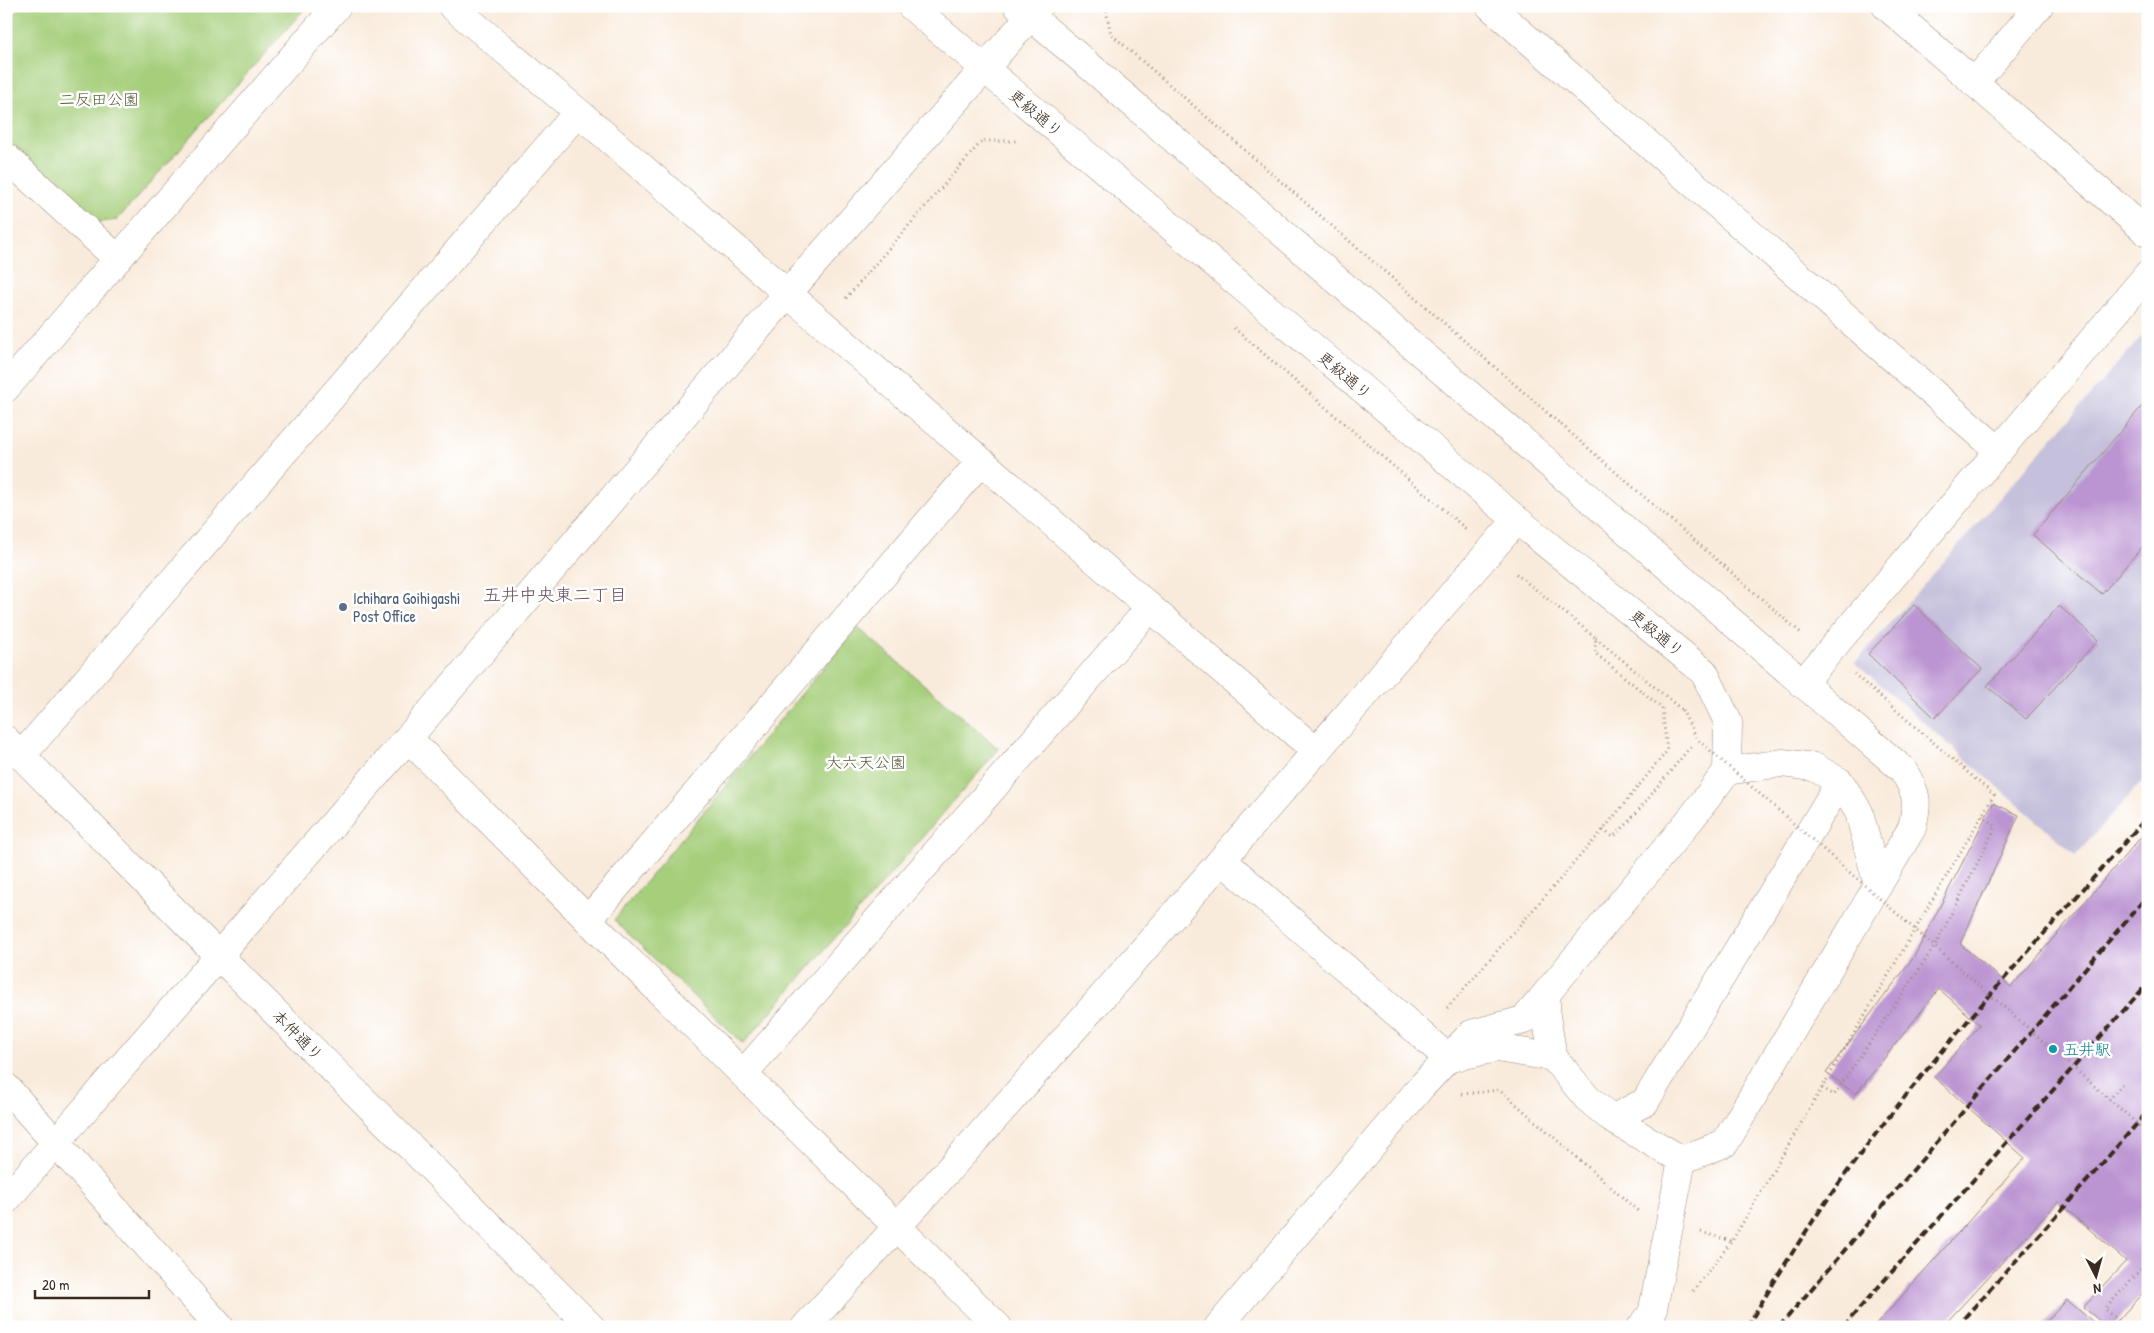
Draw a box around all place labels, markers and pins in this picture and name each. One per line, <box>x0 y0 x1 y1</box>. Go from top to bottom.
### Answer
place label: Ichihara Goihigashi Post Office <box>353 587 460 627</box>
marker: Ichihara Goihigashi Post Office <box>337 601 349 613</box>
place label: 五井駅 <box>2063 1038 2111 1060</box>
marker: 五井駅 <box>2047 1043 2059 1055</box>

